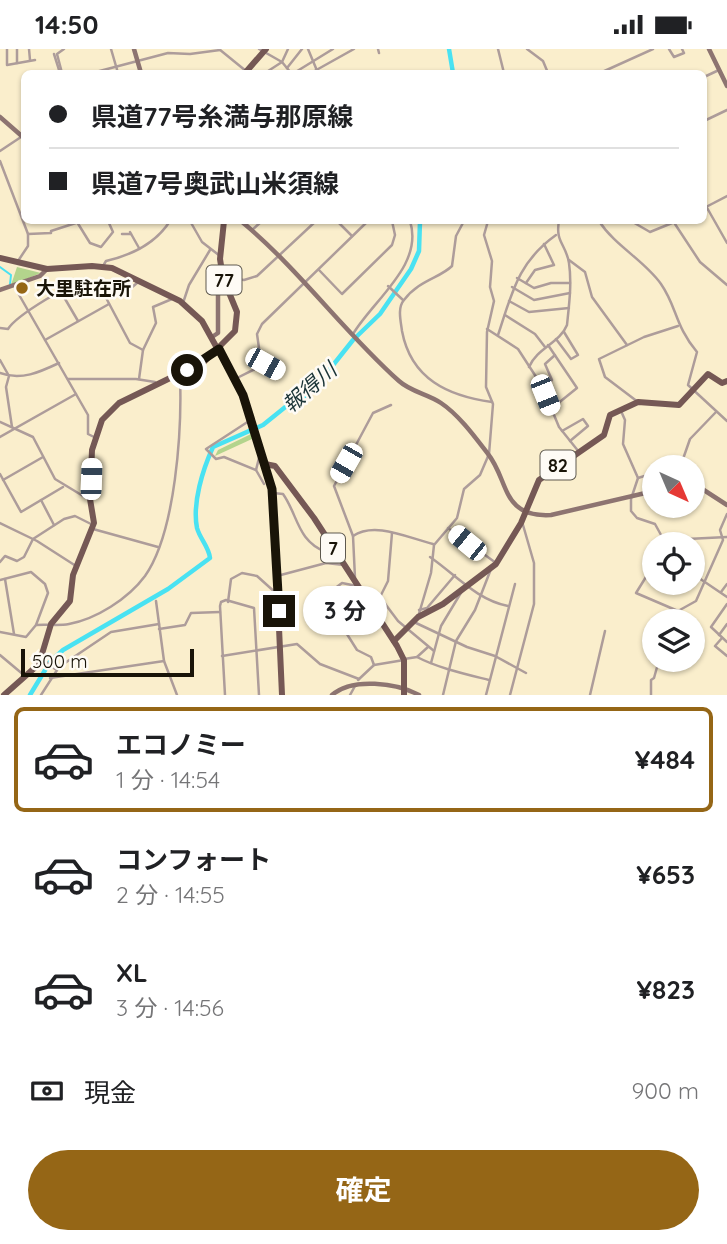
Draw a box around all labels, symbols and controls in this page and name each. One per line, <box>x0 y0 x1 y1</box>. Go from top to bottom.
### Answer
text: 14:50 <box>35 8 98 41</box>
text: 県道77号糸満与那原線 <box>91 100 354 133</box>
text: 県道7号奥武山米須線 <box>91 167 339 200</box>
road number: 77 <box>206 265 242 295</box>
place label: 大里駐在所 <box>36 276 131 300</box>
marker: 大里駐在所 <box>14 280 30 296</box>
car <box>242 345 289 383</box>
route start <box>171 354 203 386</box>
water label: 報得川 <box>277 355 343 417</box>
car <box>528 372 563 418</box>
car <box>327 440 366 486</box>
road number: 82 <box>540 451 576 479</box>
north arrow <box>642 455 705 518</box>
map controls <box>642 455 705 672</box>
car <box>80 458 103 500</box>
car <box>445 522 490 564</box>
button: locate <box>642 532 705 595</box>
road number: 7 <box>321 534 345 563</box>
callout: 3 分 <box>304 587 388 635</box>
route end <box>263 595 295 627</box>
text: 3 分 <box>324 596 366 625</box>
button: layers <box>642 609 705 672</box>
scale bar <box>21 645 194 677</box>
text: 500 m <box>32 649 87 673</box>
icon: car <box>32 728 95 791</box>
text: エコノミー <box>116 728 246 761</box>
text: ¥484 <box>635 743 695 776</box>
text: 1 分 · 14:54 <box>116 765 220 794</box>
icon: car <box>32 843 95 906</box>
text: コンフォート <box>116 843 271 876</box>
text: ¥653 <box>636 858 695 891</box>
text: 2 分 · 14:55 <box>116 880 225 909</box>
text: XL <box>116 956 148 989</box>
icon: car <box>32 958 95 1021</box>
text: ¥823 <box>636 973 695 1006</box>
text: 3 分 · 14:56 <box>116 993 224 1022</box>
icon: cash <box>28 1072 66 1110</box>
text: 現金 <box>84 1076 136 1109</box>
text: 900 m <box>632 1076 699 1105</box>
button: 確定 <box>28 1150 699 1230</box>

